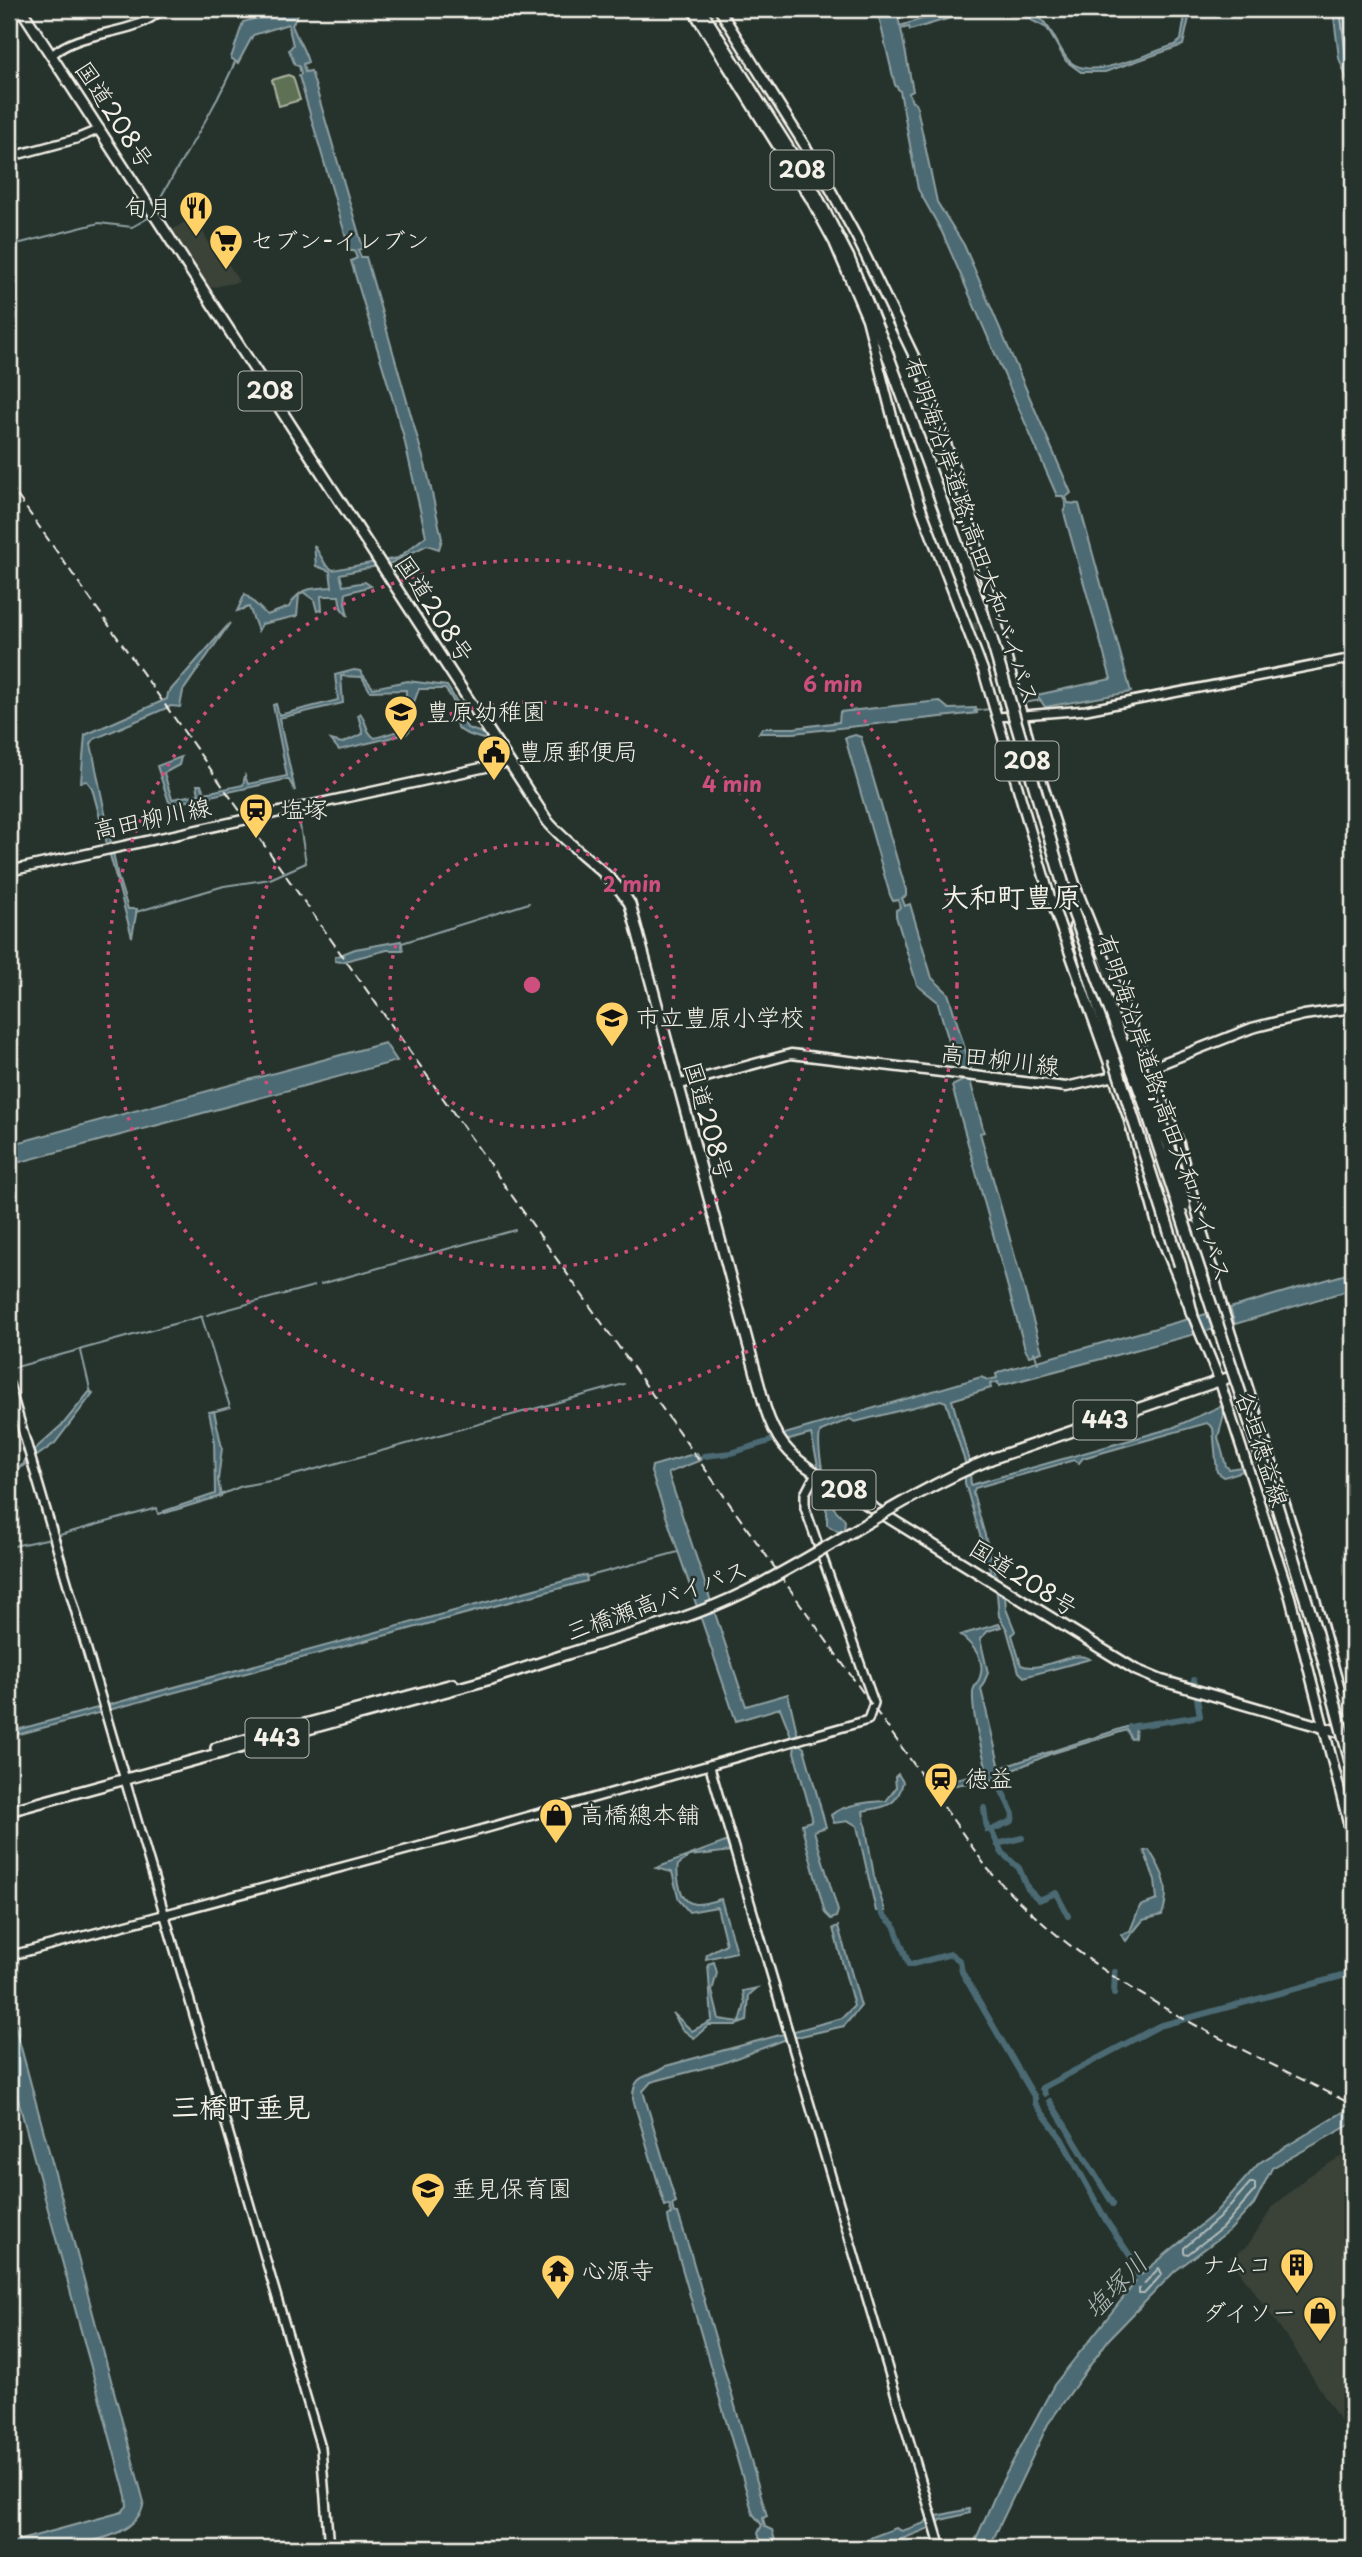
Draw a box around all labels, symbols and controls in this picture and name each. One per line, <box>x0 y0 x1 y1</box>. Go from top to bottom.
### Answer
street label: 国道208号 <box>67 53 164 175</box>
road number: 208 <box>770 150 834 190</box>
place label: 旬月 <box>124 188 172 224</box>
restaurant icon: 旬月 <box>177 189 215 238</box>
place label: セブン-イレブン <box>250 221 430 257</box>
supermarket icon: セブン-イレブン <box>207 222 245 271</box>
street label: 有明海沿岸道路;高田大和バイパス <box>897 351 1051 709</box>
road number: 208 <box>238 372 302 410</box>
street label: 国道208号 <box>387 547 484 669</box>
text: 6 min <box>803 667 863 699</box>
place label: 豊原幼稚園 <box>426 692 546 728</box>
school or university icon: 豊原幼稚園 <box>382 693 420 742</box>
place label: 豊原郵便局 <box>518 732 638 768</box>
public building icon: 豊原郵便局 <box>475 733 513 782</box>
road number: 208 <box>996 741 1058 780</box>
text: 4 min <box>702 767 762 799</box>
street label: 高田柳川線 <box>89 787 214 847</box>
place label: 塩塚 <box>280 790 328 826</box>
station icon: 塩塚 <box>237 791 275 840</box>
text: 2 min <box>603 867 661 899</box>
district label: 大和町豊原 <box>941 874 1081 917</box>
street label: 有明海沿岸道路;高田大和バイパス <box>1089 928 1243 1286</box>
centre of rings <box>520 973 544 997</box>
place label: 市立豊原小学校 <box>636 998 804 1034</box>
school or university icon: 市立豊原小学校 <box>593 999 631 1048</box>
street label: 高田柳川線 <box>938 1033 1062 1083</box>
street label: 国道208号 <box>676 1057 744 1184</box>
street label: 谷垣徳益線 <box>1228 1386 1300 1511</box>
road number: 443 <box>1074 1400 1136 1440</box>
road number: 208 <box>812 1470 876 1510</box>
street label: 国道208号 <box>963 1529 1085 1624</box>
street label: 三橋瀬高バイパス <box>560 1549 752 1649</box>
road number: 443 <box>246 1718 308 1758</box>
place label: 徳益 <box>965 1759 1013 1795</box>
station icon: 徳益 <box>922 1760 960 1809</box>
place label: 高橋總本舗 <box>580 1795 700 1831</box>
shop icon: 高橋總本舗 <box>537 1796 575 1845</box>
district label: 三橋町垂見 <box>171 2084 311 2127</box>
place label: 垂見保育園 <box>452 2169 572 2205</box>
school or university icon: 垂見保育園 <box>409 2170 447 2219</box>
water label: 塩塚川 <box>1074 2243 1156 2327</box>
place label: ナムコ <box>1201 2245 1272 2281</box>
building icon: ナムコ <box>1278 2246 1316 2295</box>
place label: 心源寺 <box>582 2251 654 2287</box>
temple icon: 心源寺 <box>539 2252 577 2301</box>
place label: ダイソー <box>1202 2293 1296 2329</box>
shop icon: ダイソー <box>1301 2294 1339 2343</box>

